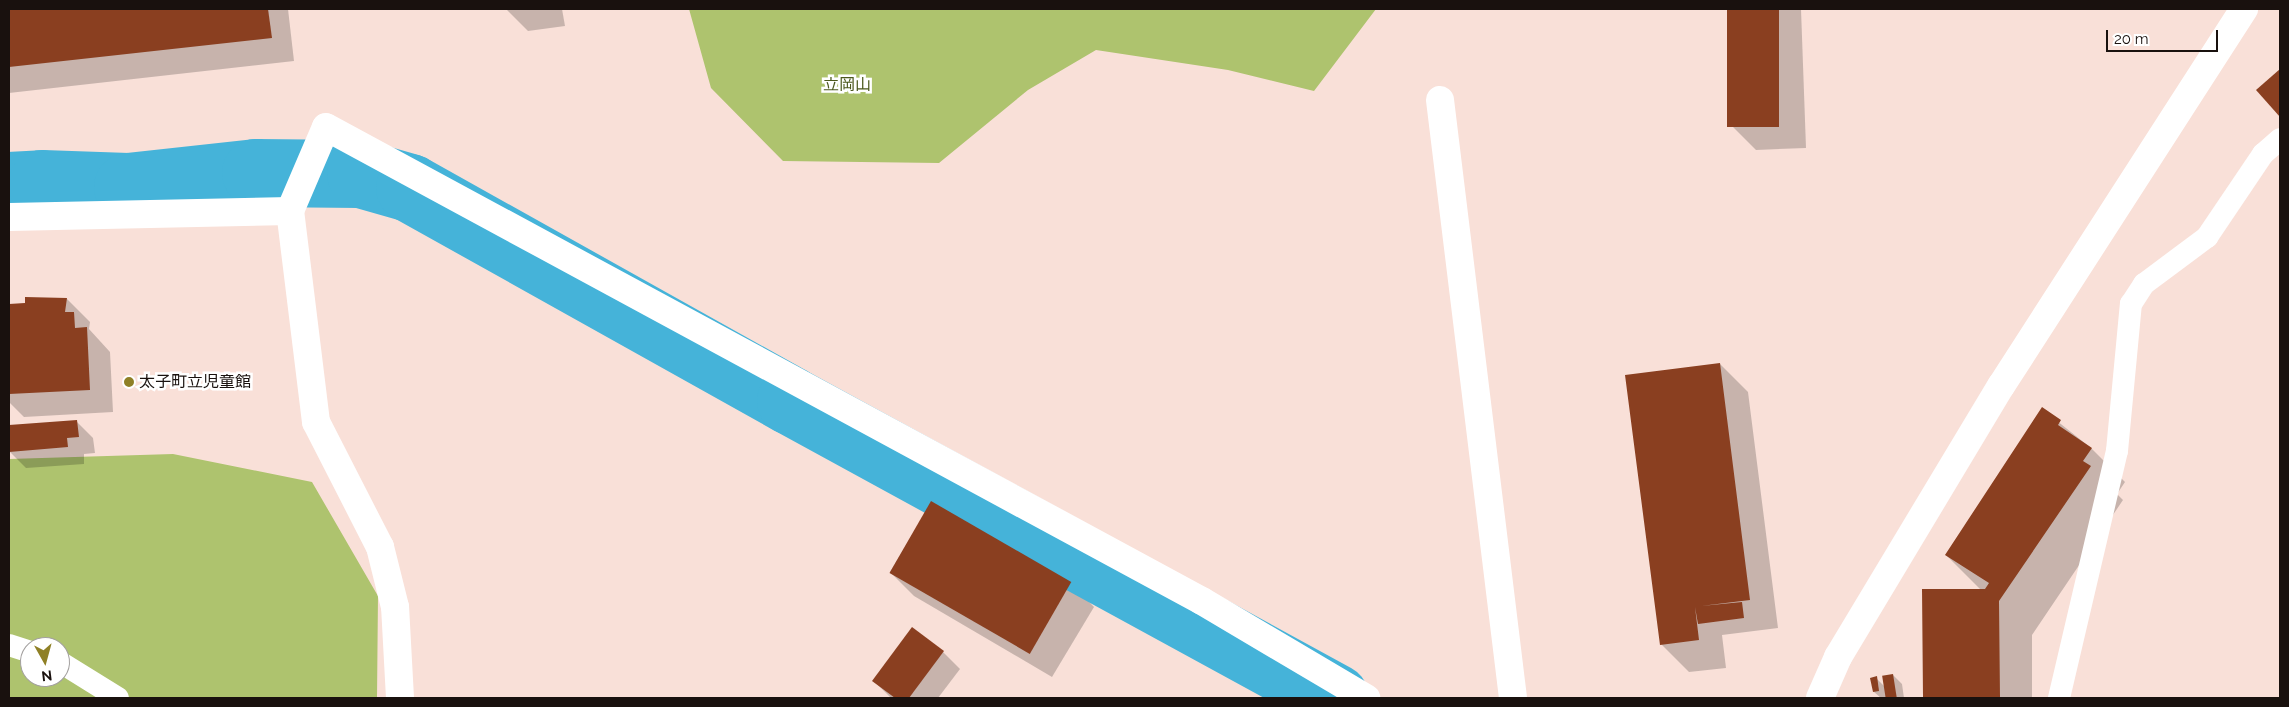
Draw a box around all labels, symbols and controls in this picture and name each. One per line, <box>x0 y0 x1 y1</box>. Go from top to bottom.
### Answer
scale bar <box>2109 20 2222 52</box>
text: 20 m <box>2114 30 2149 48</box>
park label: 立岡山 <box>823 75 871 95</box>
place label: 太子町立児童館 <box>139 372 251 392</box>
marker: 太子町立児童館 <box>123 376 135 388</box>
north arrow <box>20 637 70 687</box>
text: N <box>40 667 53 684</box>

